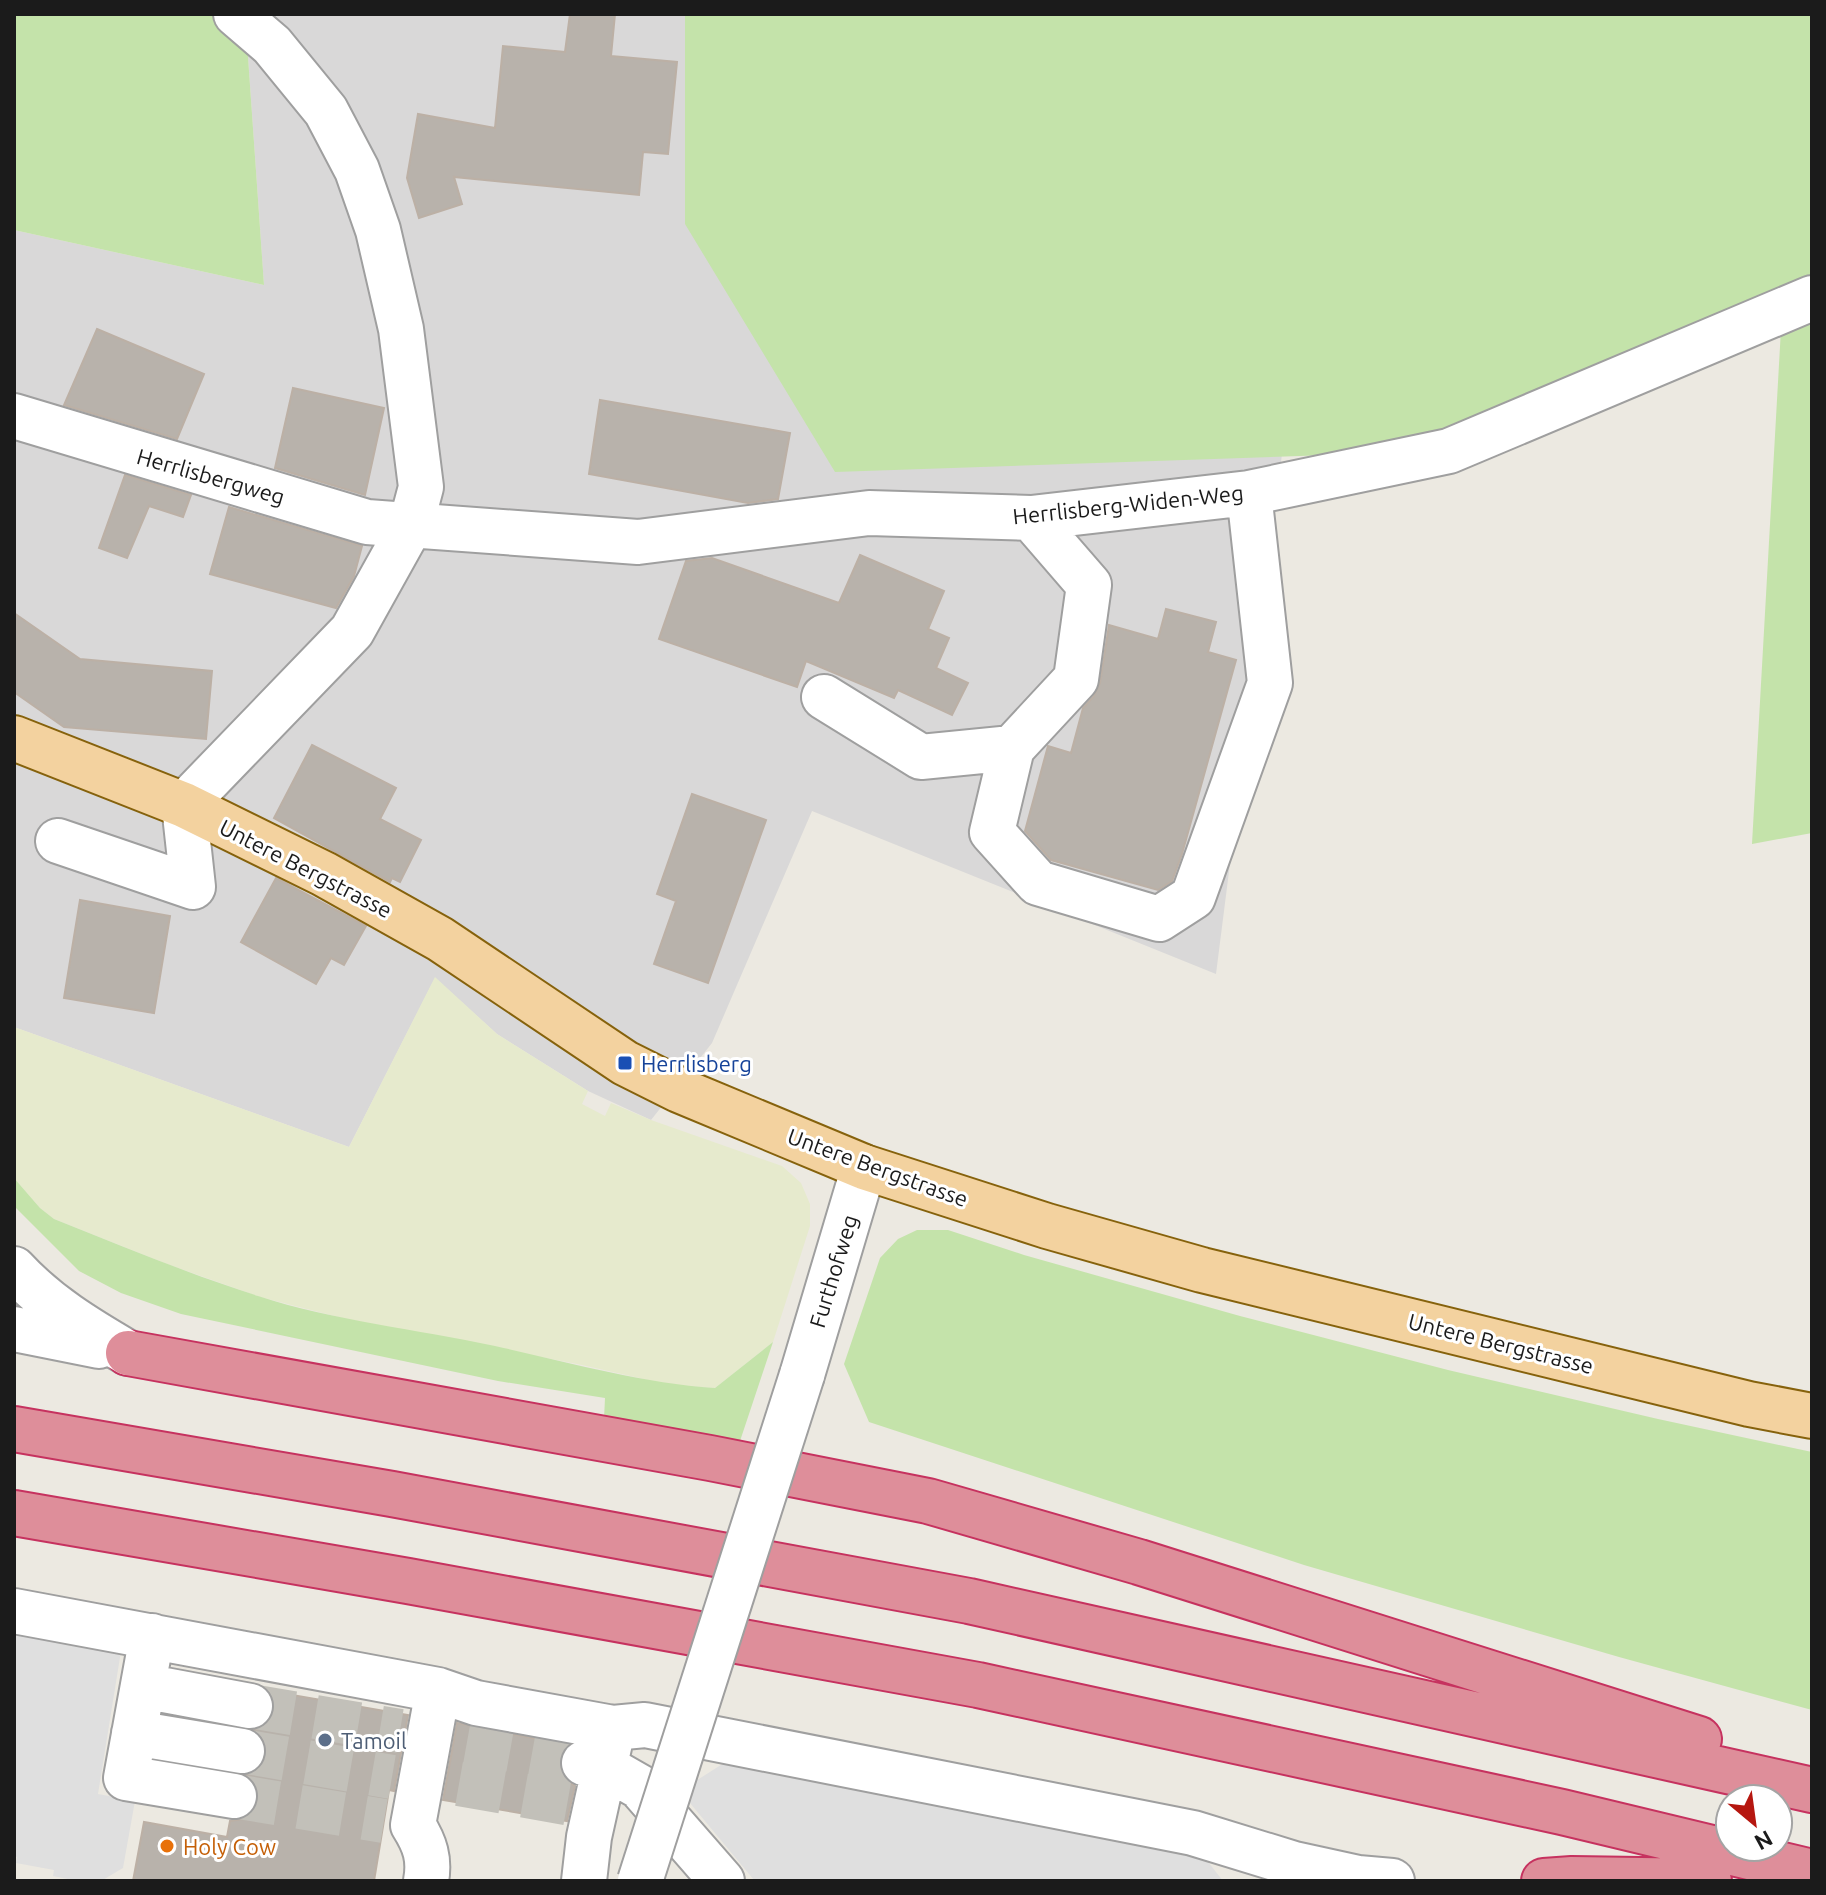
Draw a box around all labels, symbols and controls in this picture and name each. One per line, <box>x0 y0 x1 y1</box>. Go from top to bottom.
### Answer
street label: Herrlisbergweg <box>134 443 288 509</box>
street label: Herrlisberg-Widen-Weg <box>1011 479 1245 529</box>
street label: Untere Bergstrasse <box>216 814 396 922</box>
place label: Herrlisberg <box>641 1051 752 1076</box>
marker: Herrlisberg <box>616 1054 634 1072</box>
street label: Untere Bergstrasse <box>784 1123 972 1211</box>
street label: Furthofweg <box>804 1211 862 1331</box>
street label: Untere Bergstrasse <box>1406 1308 1596 1378</box>
place label: Tamoil <box>341 1728 407 1753</box>
marker: Tamoil <box>316 1731 334 1749</box>
north arrow <box>1714 1783 1794 1863</box>
text: N <box>1751 1826 1777 1856</box>
place label: Holy Cow <box>183 1834 276 1859</box>
marker: Holy Cow <box>158 1837 176 1855</box>

